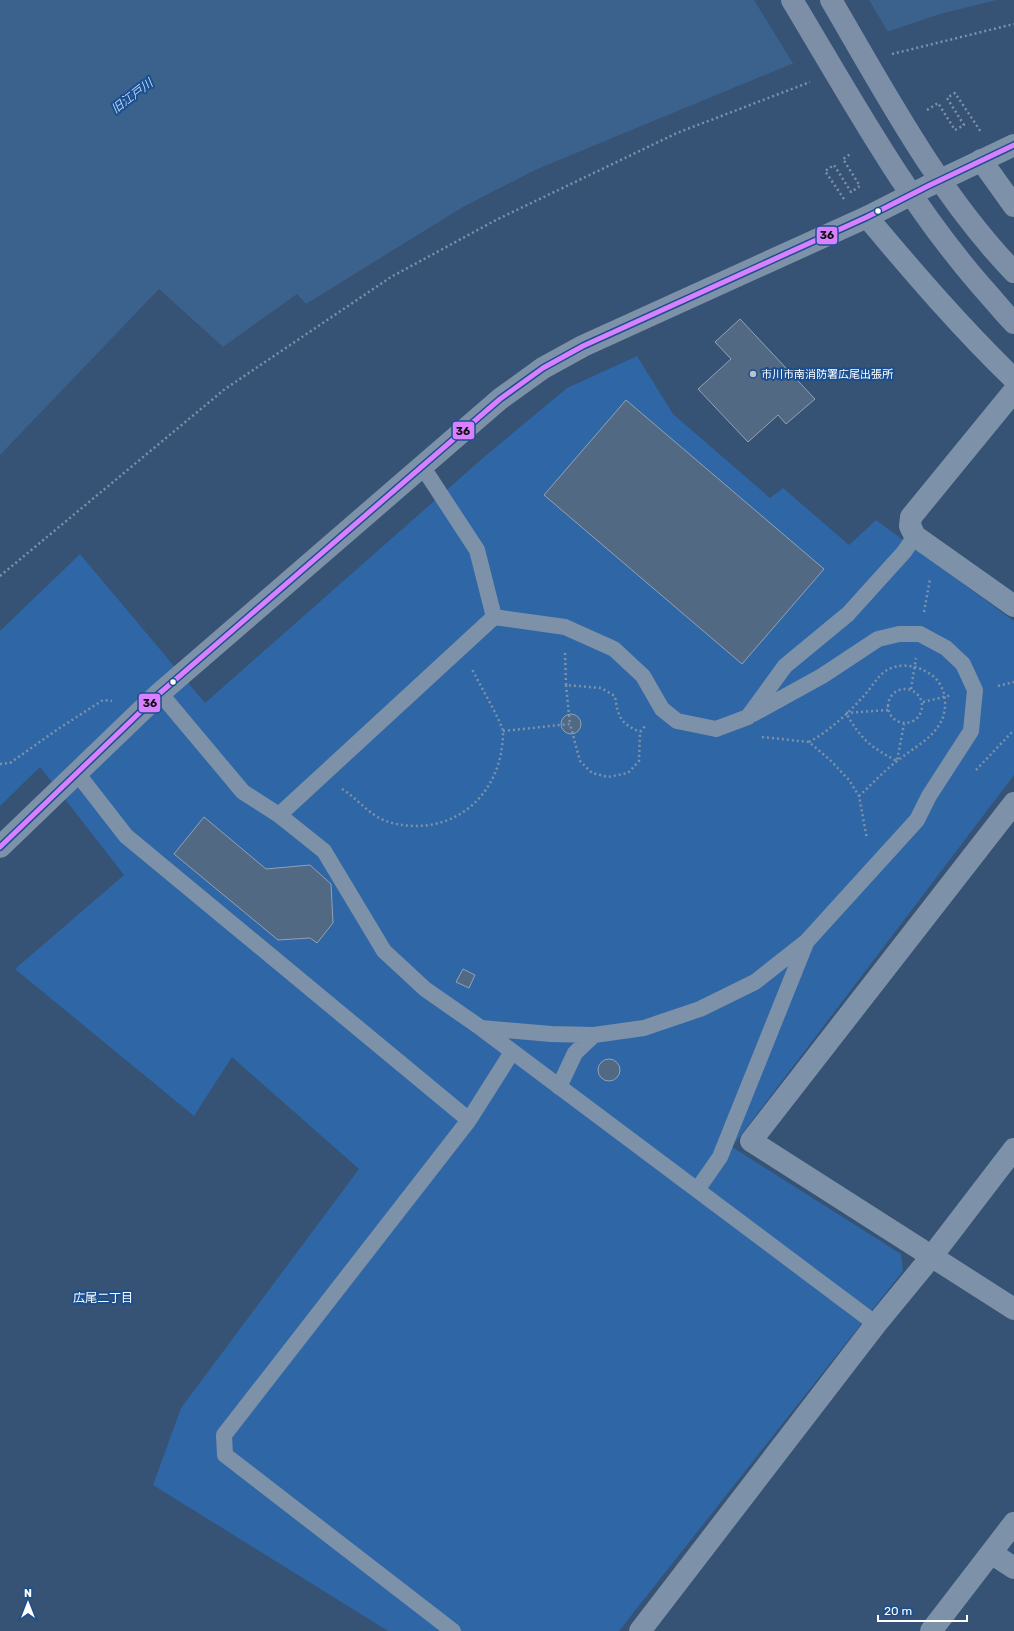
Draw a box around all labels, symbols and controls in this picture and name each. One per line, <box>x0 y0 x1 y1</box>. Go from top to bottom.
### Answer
water label: 旧江戸川 <box>109 75 157 116</box>
unlabelled marker <box>873 206 883 216</box>
line badge: 36 <box>816 226 838 245</box>
text: 36 <box>820 229 834 242</box>
place label: 市川市南消防署広尾出張所 <box>761 368 894 381</box>
marker: 市川市南消防署広尾出張所 <box>748 369 758 379</box>
line badge: 36 <box>452 421 475 440</box>
text: 36 <box>456 425 470 438</box>
unlabelled marker <box>168 677 178 687</box>
line badge: 36 <box>138 693 161 713</box>
text: 36 <box>143 697 157 710</box>
district label: 広尾二丁目 <box>73 1291 133 1305</box>
north arrow <box>8 1583 48 1623</box>
text: N <box>24 1587 32 1600</box>
scale bar <box>878 1597 967 1623</box>
text: 20 m <box>884 1604 912 1618</box>

